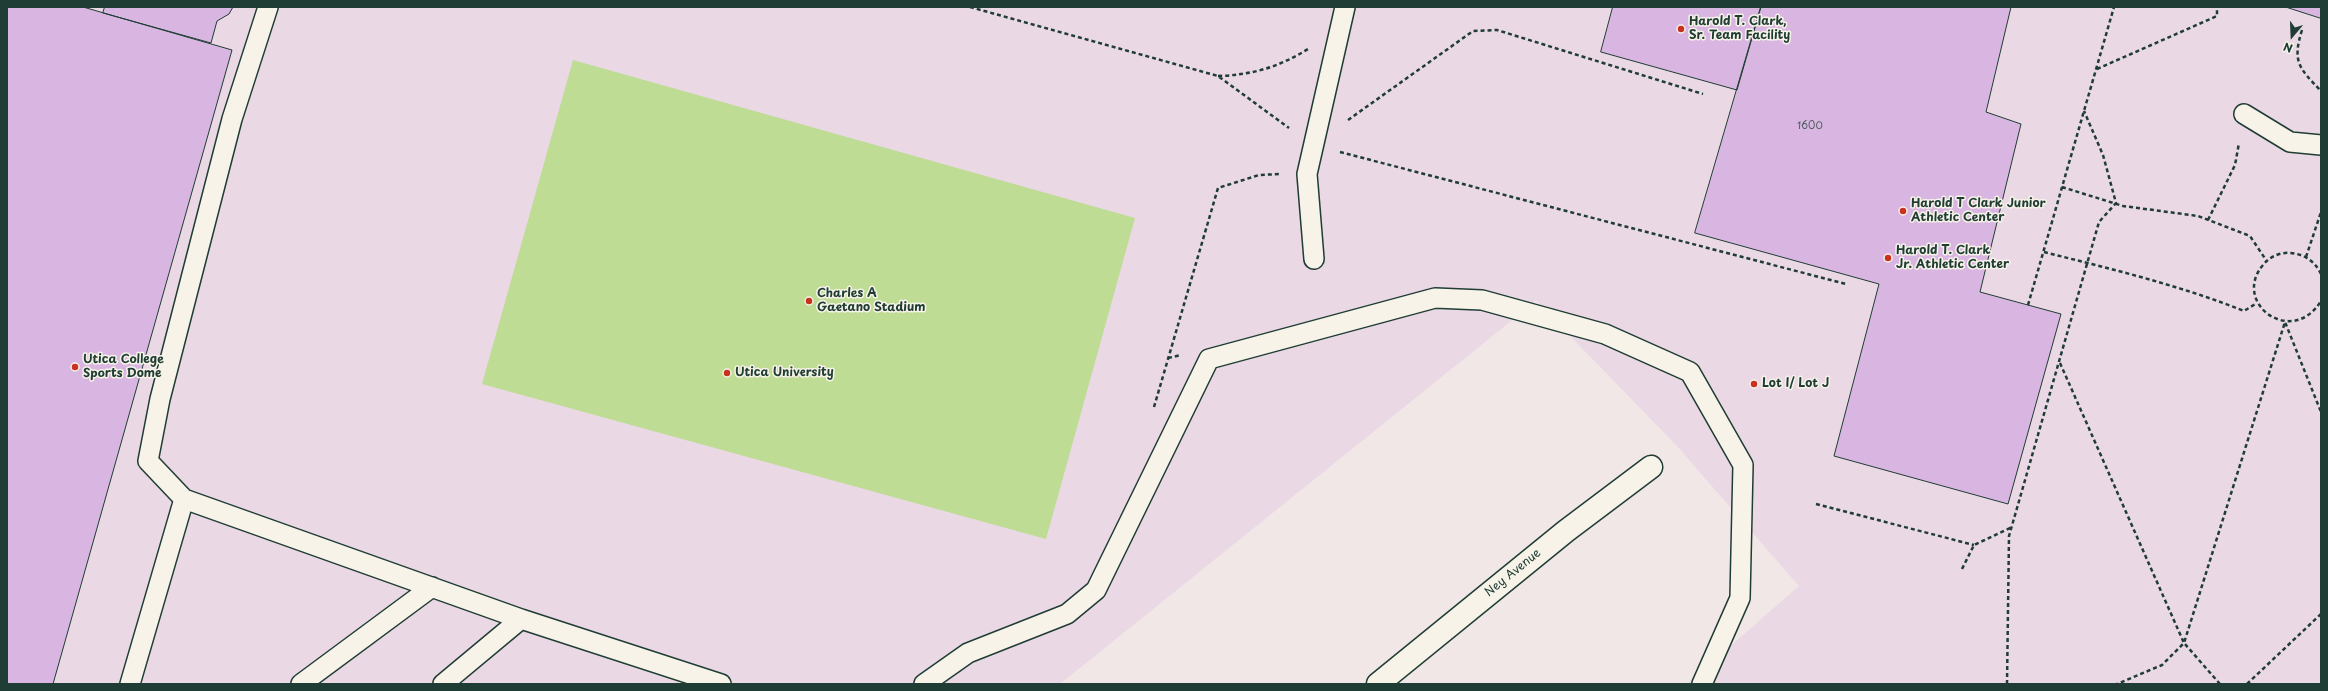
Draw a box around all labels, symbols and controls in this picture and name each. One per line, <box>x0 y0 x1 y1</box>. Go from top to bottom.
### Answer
place label: Harold T. Clark, Sr. Team Facility <box>1689 15 1790 43</box>
north arrow <box>2272 16 2312 56</box>
marker: Harold T. Clark, Sr. Team Facility <box>1676 24 1686 34</box>
text: N <box>2281 38 2295 57</box>
house number: 1600 <box>1797 120 1823 132</box>
place label: Harold T Clark Junior Athletic Center <box>1911 197 2046 225</box>
marker: Harold T Clark Junior Athletic Center <box>1898 206 1908 216</box>
place label: Harold T. Clark Jr. Athletic Center <box>1896 244 2009 272</box>
marker: Harold T. Clark Jr. Athletic Center <box>1883 253 1893 263</box>
place label: Charles A Gaetano Stadium <box>817 287 926 315</box>
marker: Charles A Gaetano Stadium <box>804 296 814 306</box>
place label: Utica College Sports Dome <box>83 353 164 381</box>
marker: Utica College Sports Dome <box>70 362 80 372</box>
place label: Utica University <box>735 366 834 380</box>
marker: Utica University <box>722 368 732 378</box>
place label: Lot I/ Lot J <box>1762 377 1829 391</box>
marker: Lot I/ Lot J <box>1749 379 1759 389</box>
street label: Ney Avenue <box>1482 546 1544 600</box>

